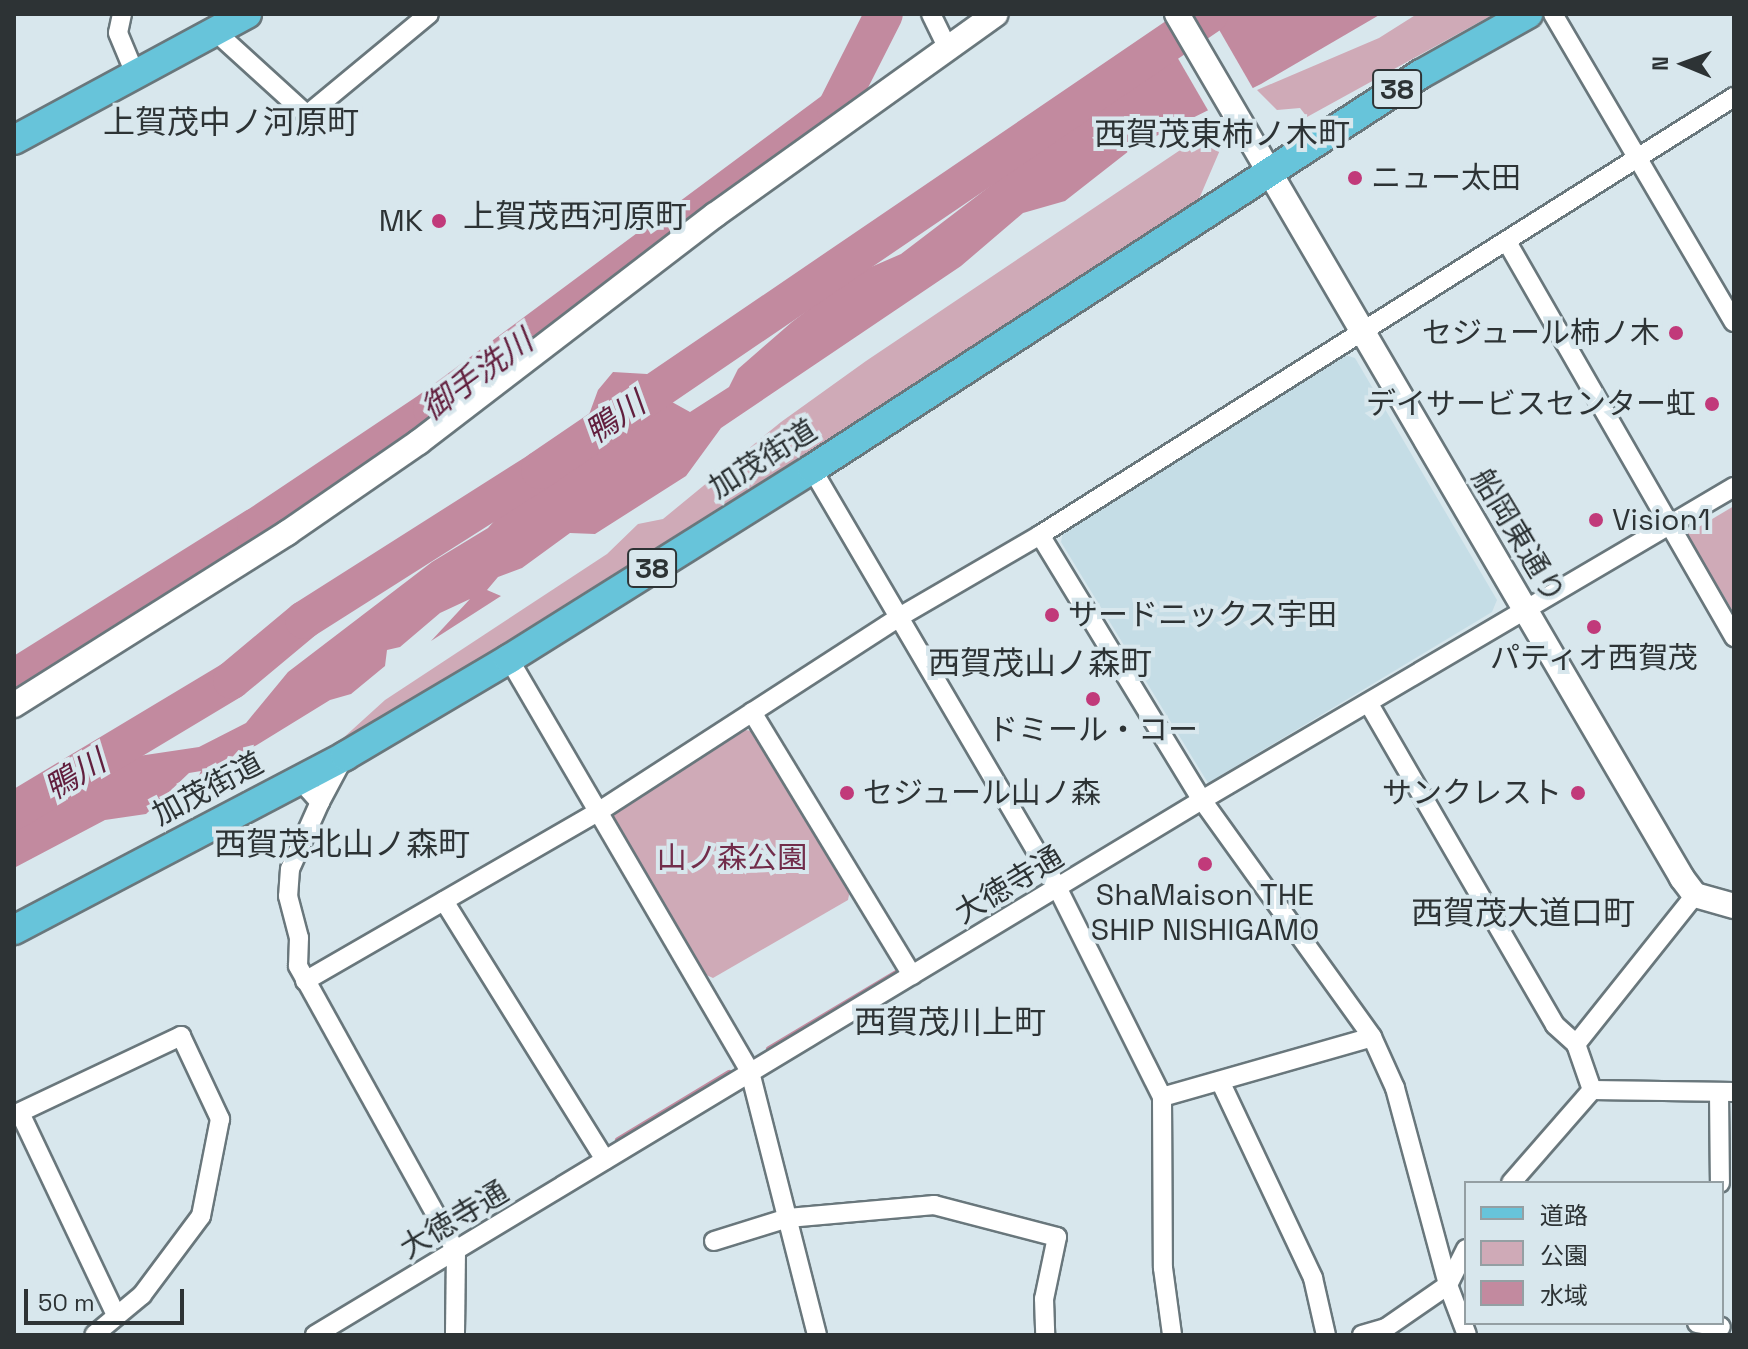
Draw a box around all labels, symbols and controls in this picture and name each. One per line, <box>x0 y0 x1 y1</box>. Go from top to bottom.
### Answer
north arrow <box>1644 24 1724 104</box>
text: N <box>1646 56 1674 71</box>
road number: 38 <box>1371 65 1423 113</box>
district label: 上賀茂中ノ河原町 <box>103 103 359 141</box>
district label: 西賀茂東柿ノ木町 <box>1094 115 1350 153</box>
place label: ニュー太田 <box>1371 160 1521 196</box>
marker: ニュー太田 <box>1346 169 1364 187</box>
district label: 上賀茂西河原町 <box>463 197 687 235</box>
place label: MK <box>379 203 423 239</box>
marker: MK <box>430 212 448 230</box>
place label: セジュール柿ノ木 <box>1420 315 1660 351</box>
water label: 御手洗川 <box>414 322 540 428</box>
marker: セジュール柿ノ木 <box>1667 324 1685 342</box>
water label: 鴨川 <box>578 384 652 452</box>
place label: デイサービスセンター虹 <box>1366 386 1696 422</box>
marker: デイサービスセンター虹 <box>1703 395 1721 413</box>
street label: 加茂街道 <box>703 412 823 506</box>
street label: 船岡東通り <box>1464 462 1572 610</box>
place label: Vision1 <box>1612 502 1711 538</box>
marker: Vision1 <box>1587 511 1605 529</box>
road number: 38 <box>626 544 678 592</box>
place label: サードニックス宇田 <box>1068 597 1338 633</box>
marker: サードニックス宇田 <box>1043 606 1061 624</box>
marker: パティオ西賀茂 <box>1585 618 1603 636</box>
place label: パティオ西賀茂 <box>1489 640 1699 676</box>
district label: 西賀茂山ノ森町 <box>928 644 1152 682</box>
marker: ドミール・コー <box>1084 690 1102 708</box>
place label: ドミール・コー <box>988 712 1198 748</box>
water label: 鴨川 <box>38 742 112 808</box>
street label: 加茂街道 <box>147 745 269 833</box>
place label: セジュール山ノ森 <box>863 775 1103 811</box>
place label: サンクレスト <box>1382 775 1562 811</box>
marker: セジュール山ノ森 <box>838 784 856 802</box>
marker: サンクレスト <box>1569 784 1587 802</box>
district label: 西賀茂北山ノ森町 <box>214 825 470 863</box>
street label: 大徳寺通 <box>948 839 1070 931</box>
park label: 山ノ森公園 <box>657 840 807 876</box>
marker: ShaMaison THE SHIP NISHIGAMO <box>1196 855 1214 873</box>
place label: ShaMaison THE SHIP NISHIGAMO <box>1091 877 1319 948</box>
district label: 西賀茂大道口町 <box>1411 894 1635 932</box>
district label: 西賀茂川上町 <box>854 1003 1046 1041</box>
street label: 大徳寺通 <box>393 1174 515 1266</box>
legend <box>1464 1181 1724 1325</box>
text: 道路 <box>1540 1200 1588 1231</box>
text: 公園 <box>1540 1240 1588 1271</box>
scale bar <box>28 1273 188 1323</box>
text: 水域 <box>1540 1280 1588 1311</box>
text: 50 m <box>38 1287 95 1318</box>

